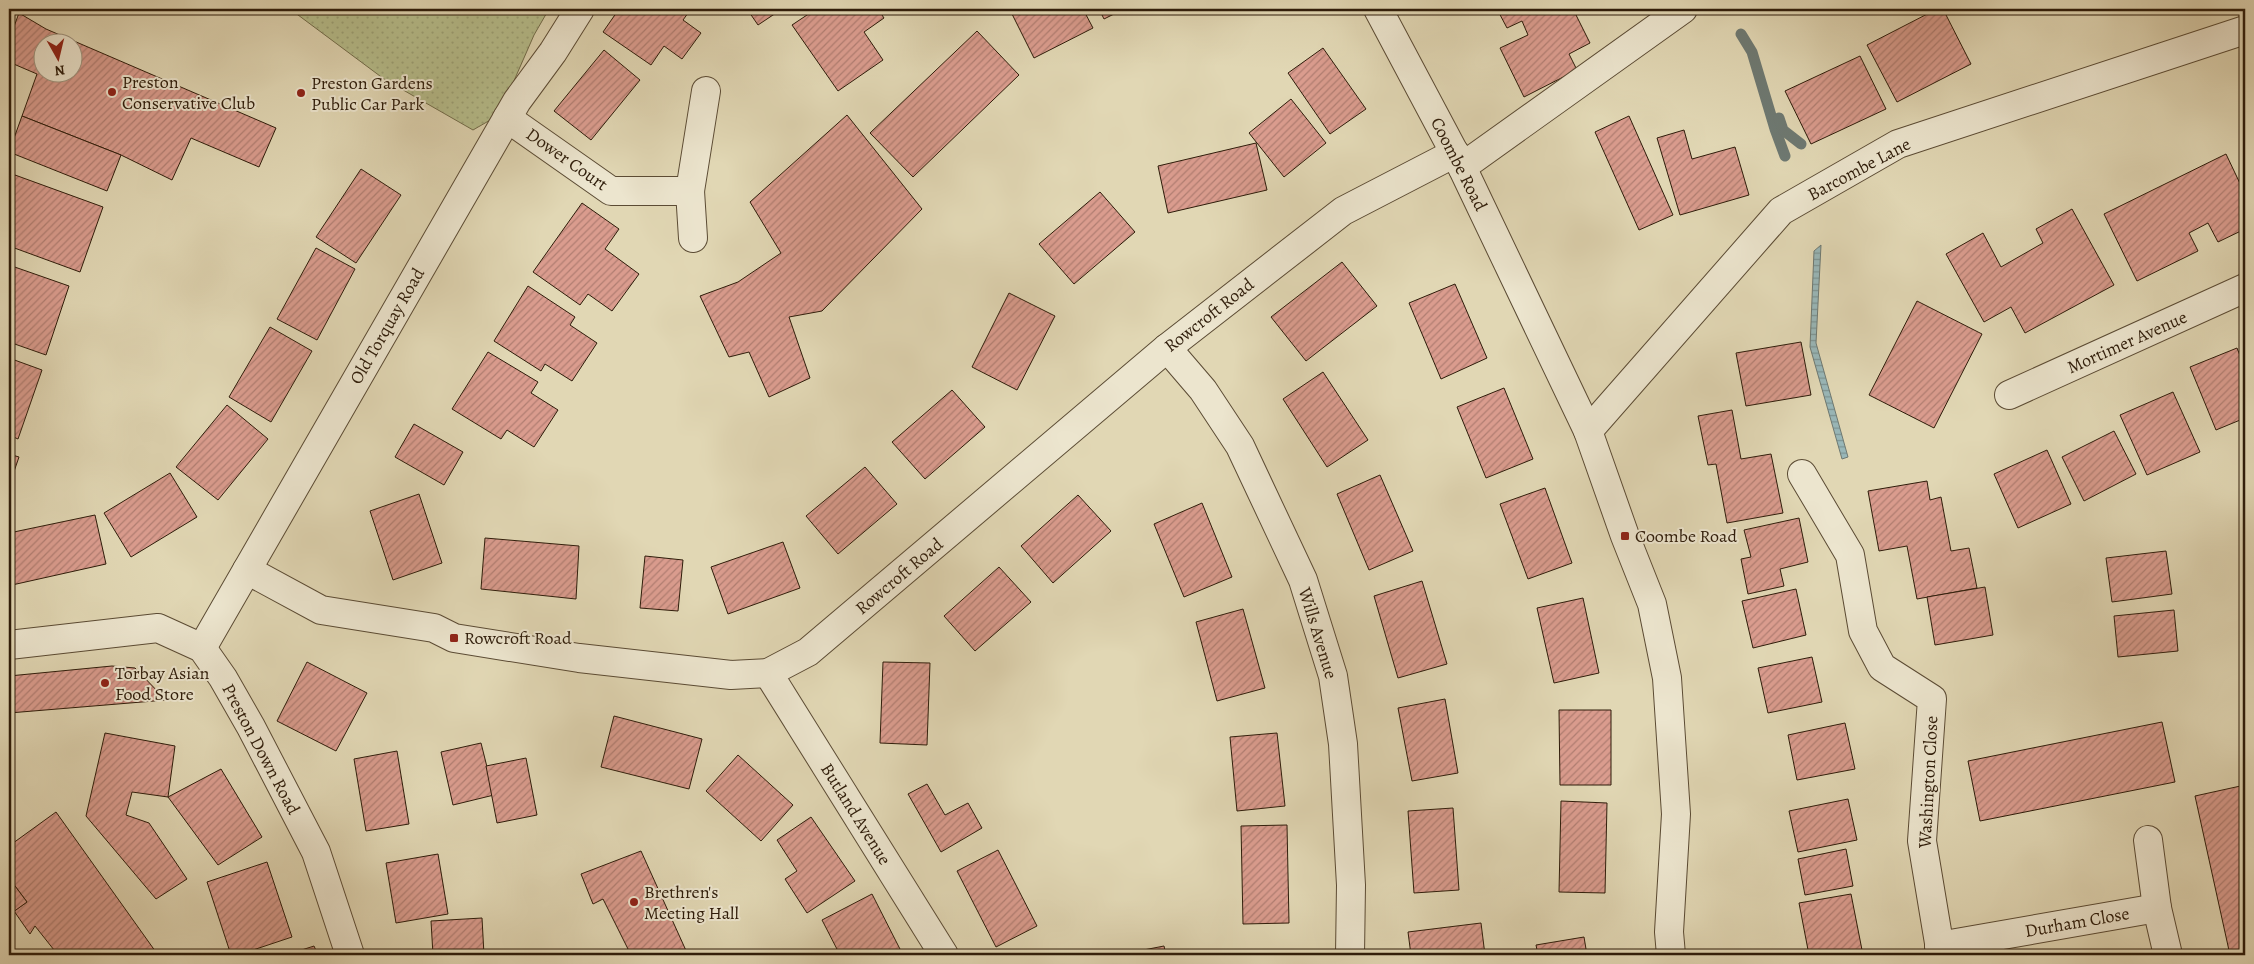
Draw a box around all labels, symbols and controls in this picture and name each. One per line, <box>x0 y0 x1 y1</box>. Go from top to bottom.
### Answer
north arrow <box>32 32 82 82</box>
text: N <box>53 60 66 80</box>
place label: Preston Conservative Club <box>122 70 255 115</box>
place label: Preston Gardens Public Car Park <box>311 71 433 116</box>
marker: Preston Conservative Club <box>106 86 118 98</box>
marker: Preston Gardens Public Car Park <box>295 87 307 99</box>
street label: Coombe Road <box>1425 113 1493 215</box>
street label: Dower Court <box>521 122 613 196</box>
street label: Barcombe Lane <box>1803 132 1915 206</box>
street label: Old Torquay Road <box>344 263 430 389</box>
street label: Rowcroft Road <box>1159 272 1259 358</box>
street label: Mortimer Avenue <box>2063 305 2191 379</box>
place label: Coombe Road <box>1635 524 1737 548</box>
marker: Coombe Road <box>1619 530 1631 542</box>
street label: Rowcroft Road <box>850 532 948 620</box>
street label: Wills Avenue <box>1292 583 1343 682</box>
place label: Rowcroft Road <box>464 626 572 650</box>
marker: Rowcroft Road <box>448 632 460 644</box>
place label: Torbay Asian Food Store <box>115 661 210 706</box>
marker: Torbay Asian Food Store <box>99 677 111 689</box>
street label: Preston Down Road <box>216 679 306 819</box>
street label: Washington Close <box>1912 715 1943 850</box>
street label: Butland Avenue <box>815 758 897 870</box>
place label: Brethren's Meeting Hall <box>644 880 739 925</box>
marker: Brethren's Meeting Hall <box>628 896 640 908</box>
street label: Durham Close <box>2023 901 2131 943</box>

